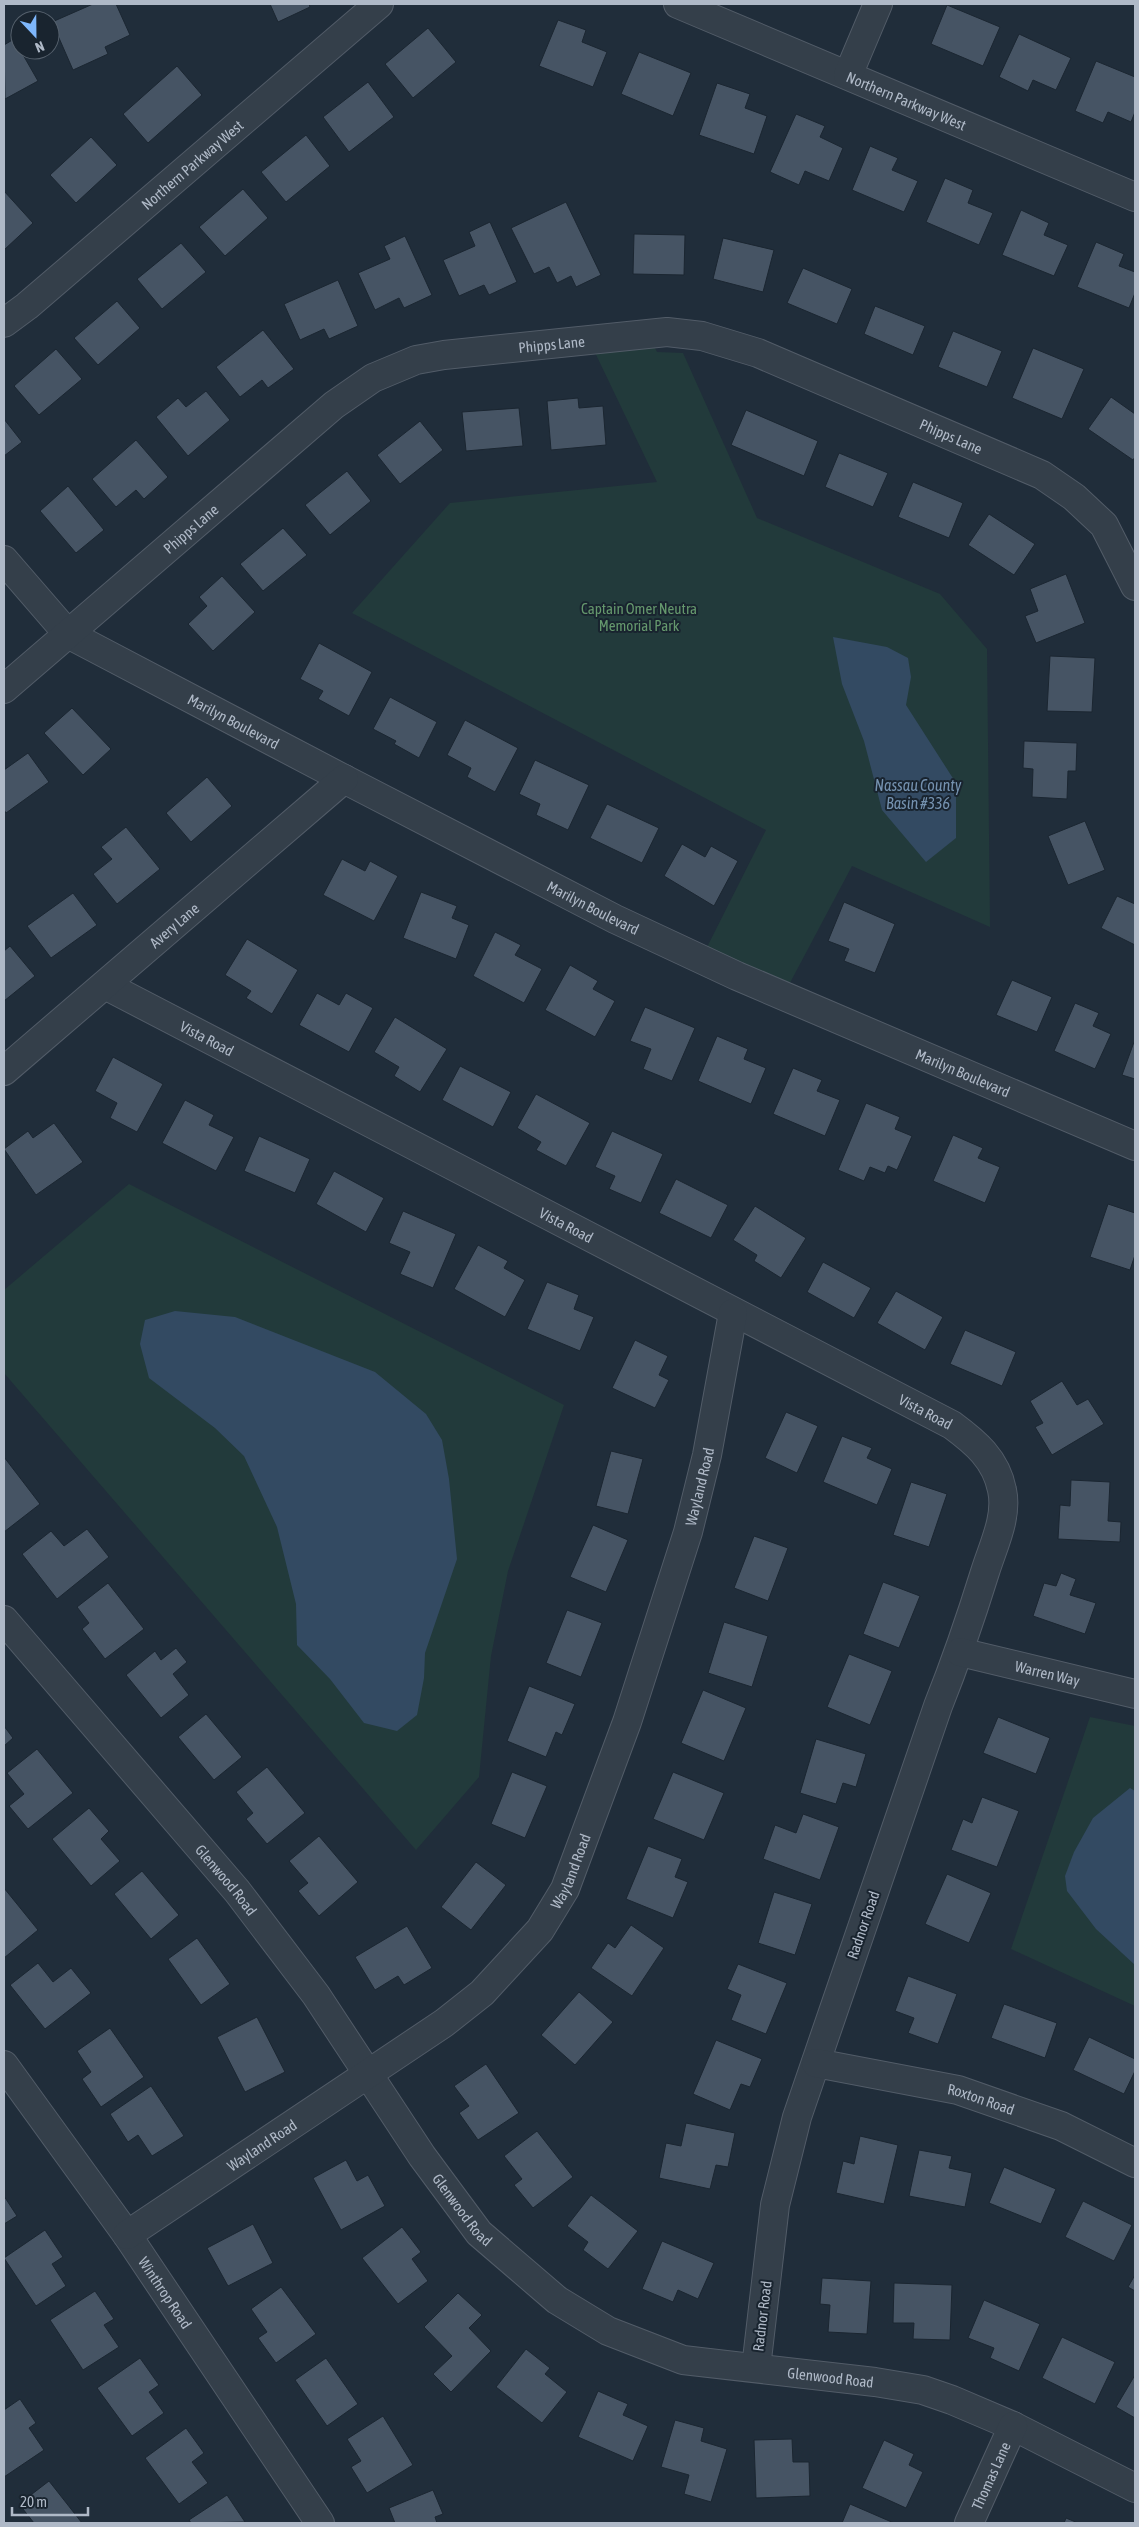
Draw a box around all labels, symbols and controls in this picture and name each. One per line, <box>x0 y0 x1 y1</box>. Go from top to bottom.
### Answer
north arrow <box>10 10 60 60</box>
text: N <box>33 38 47 56</box>
street label: Northern Parkway West <box>844 68 969 133</box>
street label: Northern Parkway West <box>138 116 246 213</box>
street label: Phipps Lane <box>518 332 586 356</box>
street label: Phipps Lane <box>917 415 985 457</box>
street label: Phipps Lane <box>160 500 221 557</box>
park label: Captain Omer Neutra Memorial Park <box>581 600 697 634</box>
street label: Marilyn Boulevard <box>185 690 282 752</box>
water label: Nassau County Basin #336 <box>875 776 962 812</box>
street label: Marilyn Boulevard <box>544 877 642 938</box>
street label: Avery Lane <box>146 899 202 951</box>
street label: Vista Road <box>177 1017 237 1059</box>
street label: Marilyn Boulevard <box>913 1045 1013 1100</box>
street label: Vista Road <box>537 1204 596 1246</box>
street label: Vista Road <box>896 1390 956 1432</box>
street label: Wayland Road <box>681 1446 717 1527</box>
street label: Warren Way <box>1013 1657 1082 1689</box>
street label: Wayland Road <box>547 1831 593 1912</box>
street label: Glenwood Road <box>192 1841 261 1918</box>
street label: Radnor Road <box>843 1889 883 1961</box>
street label: Roxton Road <box>946 2080 1017 2118</box>
street label: Wayland Road <box>224 2116 300 2174</box>
street label: Glenwood Road <box>429 2170 496 2249</box>
street label: Winthrop Road <box>135 2253 196 2332</box>
street label: Radnor Road <box>749 2280 775 2352</box>
street label: Glenwood Road <box>787 2364 875 2390</box>
street label: Thomas Lane <box>968 2439 1013 2512</box>
scale bar <box>12 2484 89 2516</box>
text: 20 m <box>20 2493 47 2510</box>

